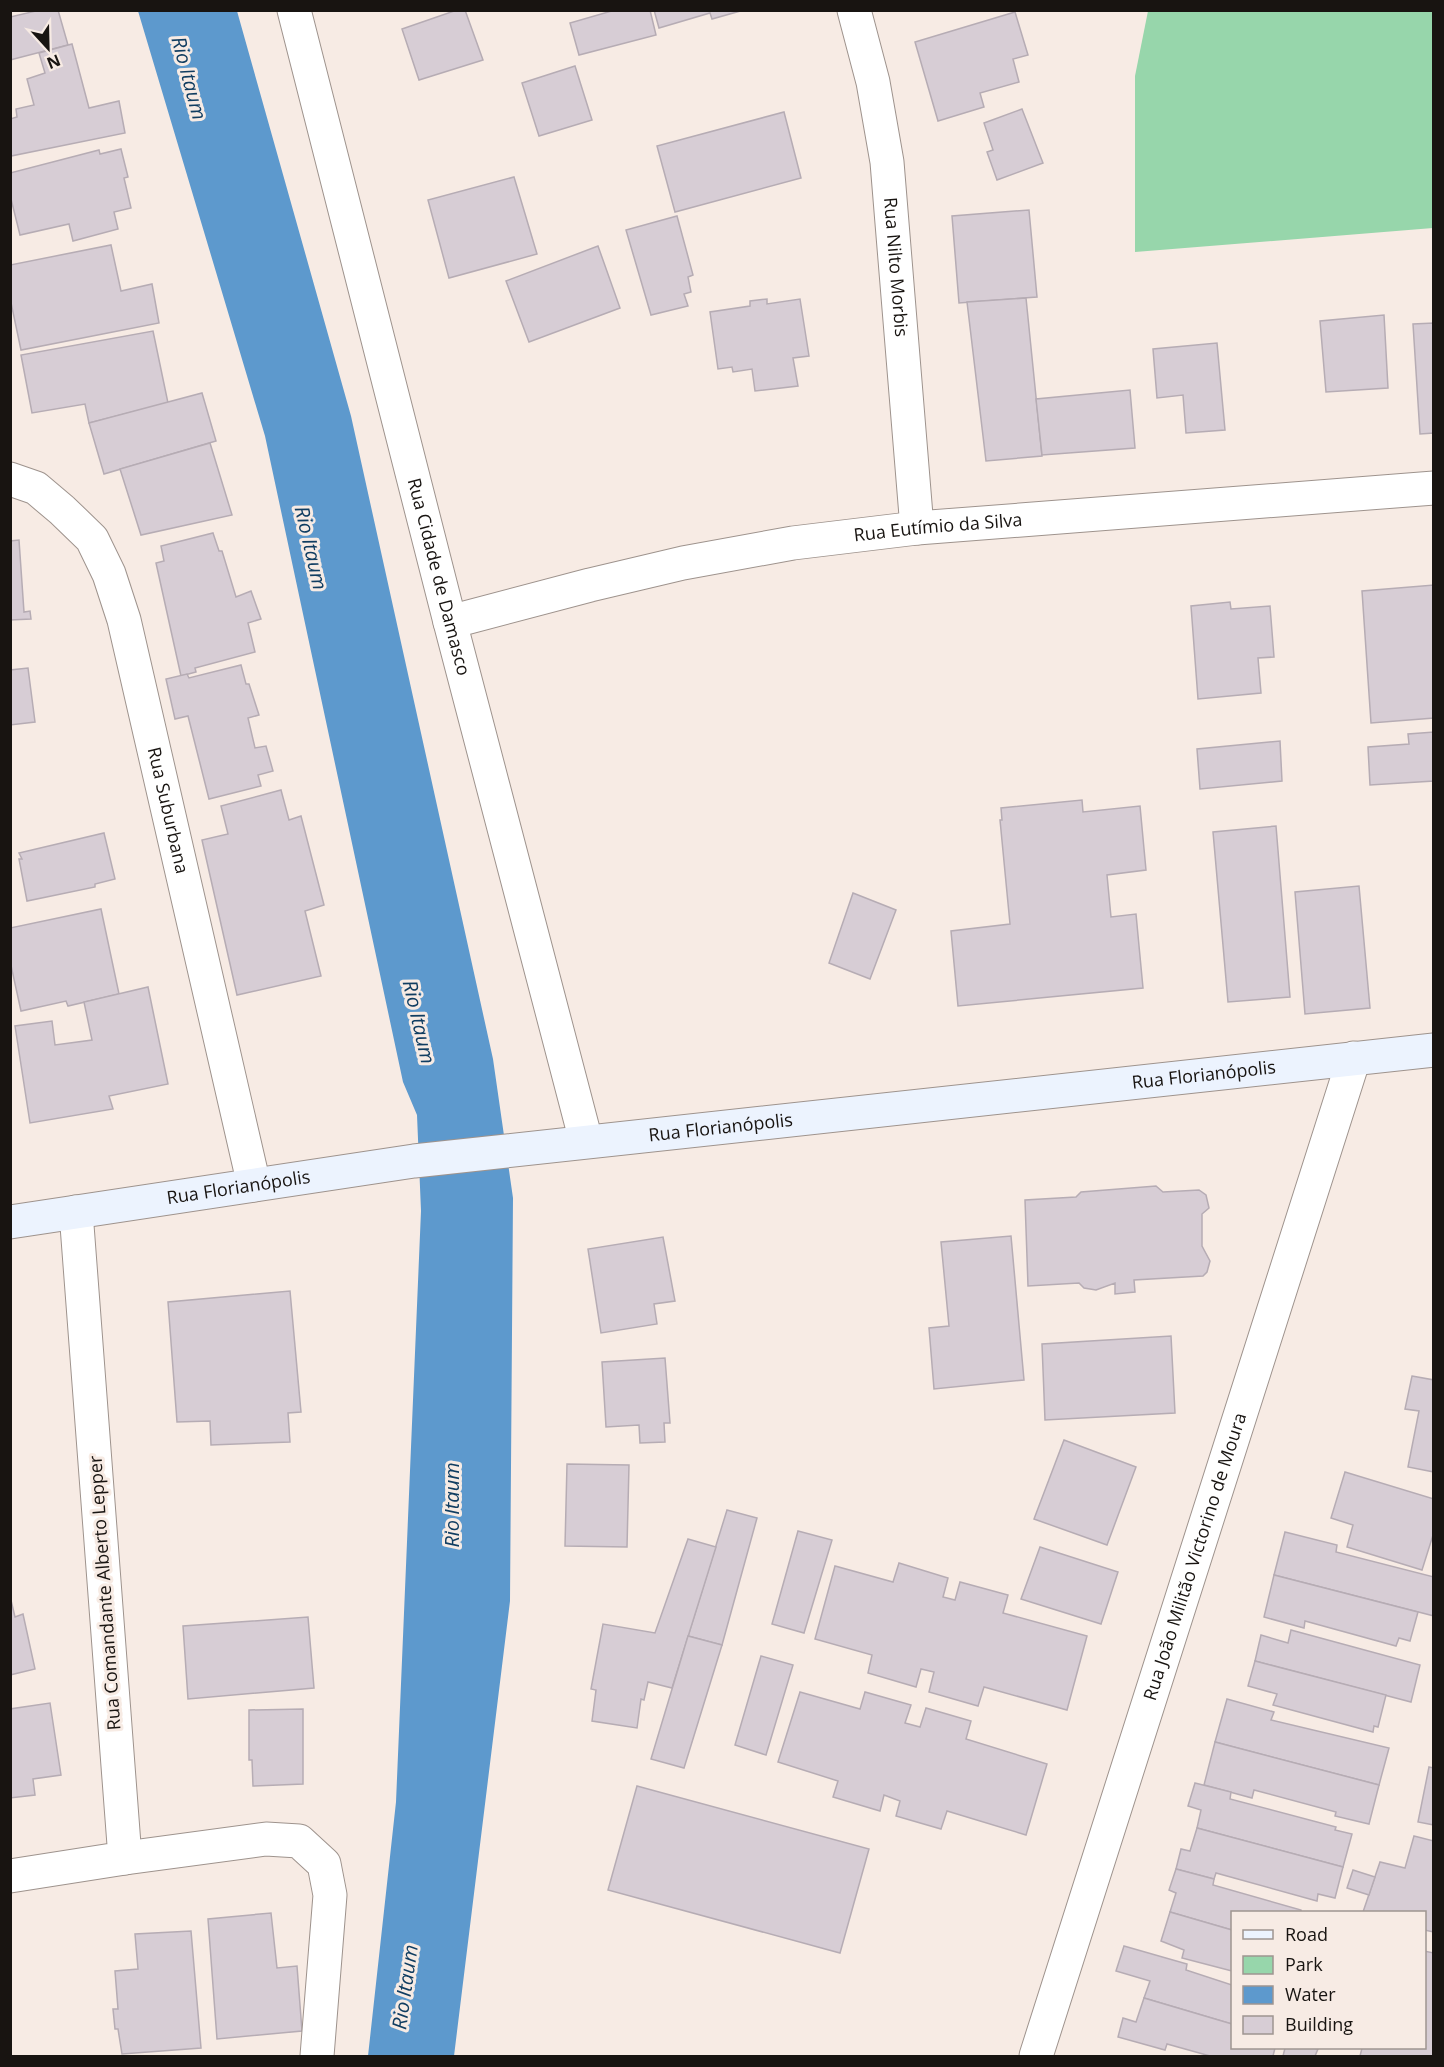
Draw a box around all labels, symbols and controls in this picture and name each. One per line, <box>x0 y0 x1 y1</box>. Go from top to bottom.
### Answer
north arrow <box>18 18 78 78</box>
water label: Rio Itaum <box>165 33 214 123</box>
text: N <box>43 49 64 75</box>
street label: Rua Nilto Morbis <box>879 196 914 338</box>
street label: Rua Cidade de Damasco <box>403 475 477 678</box>
water label: Rio Itaum <box>289 503 334 592</box>
street label: Rua Eutímio da Silva <box>852 507 1023 547</box>
street label: Rua Suburbana <box>143 745 195 876</box>
water label: Rio Itaum <box>397 977 442 1066</box>
street label: Rua Florianópolis <box>1130 1054 1277 1094</box>
street label: Rua Florianópolis <box>647 1107 794 1146</box>
street label: Rua Florianópolis <box>165 1164 312 1209</box>
street label: Rua João Militão Victorino de Moura <box>1137 1410 1251 1703</box>
street label: Rua Comandante Alberto Lepper <box>82 1454 126 1731</box>
water label: Rio Itaum <box>438 1462 465 1548</box>
legend <box>1231 1911 1426 2049</box>
text: Road <box>1285 1922 1328 1946</box>
water label: Rio Itaum <box>385 1943 424 2031</box>
text: Park <box>1285 1952 1323 1976</box>
text: Water <box>1285 1982 1336 2006</box>
text: Building <box>1285 2012 1353 2036</box>

